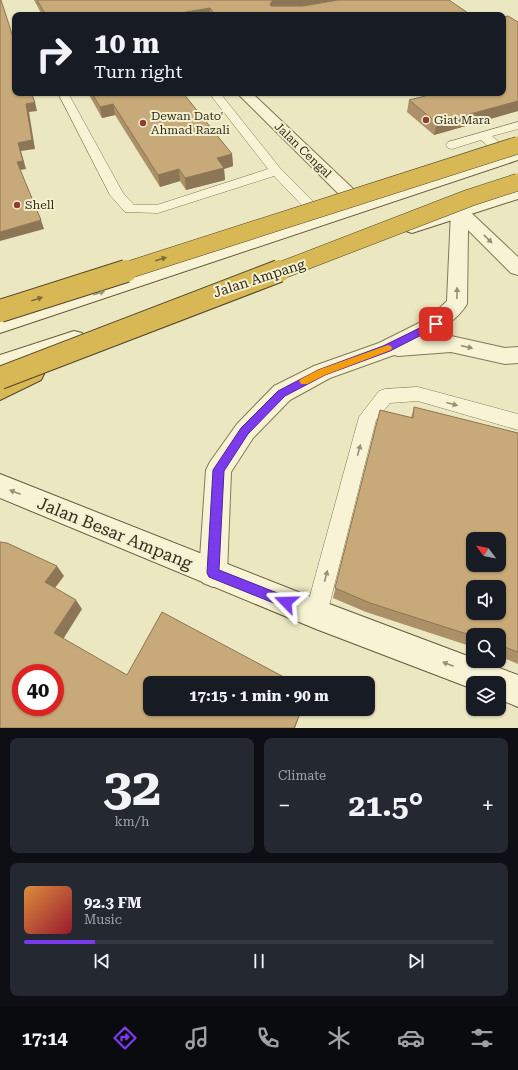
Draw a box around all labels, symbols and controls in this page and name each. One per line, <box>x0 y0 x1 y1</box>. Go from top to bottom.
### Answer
text: 10 m <box>94 27 159 60</box>
icon: right <box>28 28 80 80</box>
text: Turn right <box>94 61 182 82</box>
place label: Dewan Dato' Ahmad Razali <box>151 109 230 137</box>
place label: Giat Mara <box>434 113 491 127</box>
marker: Giat Mara <box>421 115 431 125</box>
marker: Dewan Dato' Ahmad Razali <box>138 118 148 128</box>
street label: Jalan Cengal <box>272 119 335 181</box>
place label: Shell <box>25 198 54 212</box>
marker: Shell <box>12 200 22 210</box>
one-way arrow <box>483 234 493 244</box>
one-way arrow <box>155 256 167 262</box>
street label: Jalan Ampang <box>211 256 307 300</box>
one-way arrow <box>454 286 460 299</box>
one-way arrow <box>93 290 105 296</box>
one-way arrow <box>31 296 43 302</box>
pin <box>419 307 453 341</box>
icon: arrive <box>425 313 447 335</box>
one-way arrow <box>461 345 473 351</box>
one-way arrow <box>446 401 458 407</box>
one-way arrow <box>356 444 362 456</box>
one-way arrow <box>9 489 21 495</box>
street label: Jalan Besar Ampang <box>34 493 196 573</box>
north arrow <box>466 532 506 572</box>
map controls <box>466 532 506 716</box>
one-way arrow <box>323 570 329 582</box>
button: sound <box>466 580 506 620</box>
position arrow <box>265 581 307 623</box>
button: search <box>466 628 506 668</box>
one-way arrow <box>442 661 454 667</box>
speed limit sign: 40 <box>12 664 64 716</box>
button: layers <box>466 676 506 716</box>
text: 17:15 · 1 min · 90 m <box>189 687 329 705</box>
text: 32 <box>103 757 161 818</box>
text: Climate <box>278 768 326 783</box>
text: 21.5° <box>349 788 423 823</box>
text: − <box>278 793 290 818</box>
text: + <box>482 793 494 818</box>
text: km/h <box>115 814 149 829</box>
text: 92.3 FM <box>84 894 141 912</box>
text: Music <box>84 912 122 927</box>
icon: previous <box>91 950 113 972</box>
icon: pause <box>248 950 270 972</box>
icon: next <box>405 950 427 972</box>
icon: directions <box>111 1024 139 1052</box>
icon: music <box>183 1024 211 1052</box>
icon: phone <box>254 1024 282 1052</box>
icon: climate <box>325 1024 353 1052</box>
icon: car <box>397 1024 425 1052</box>
icon: filters <box>468 1024 496 1052</box>
text: 17:14 <box>22 1028 68 1049</box>

